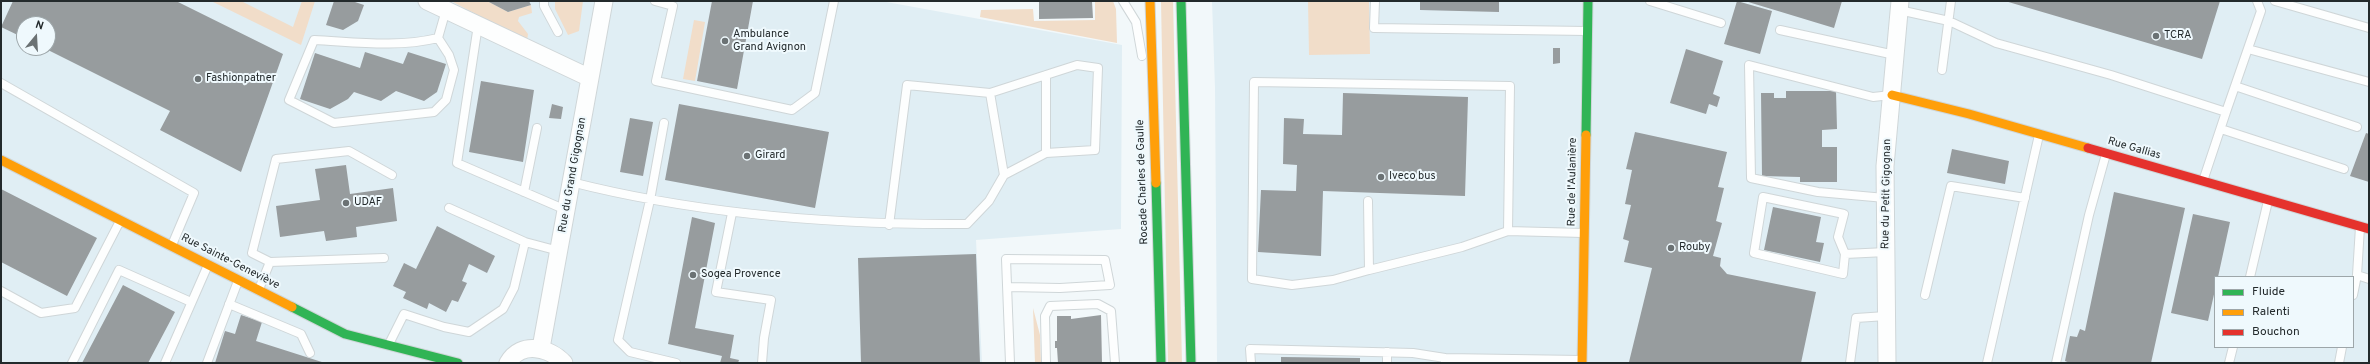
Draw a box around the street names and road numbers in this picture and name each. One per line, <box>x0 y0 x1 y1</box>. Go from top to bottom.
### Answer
street label: Rue du Grand Gigognan <box>556 116 590 234</box>
street label: Rocade Charles de Gaulle <box>1134 119 1152 245</box>
street label: Rue Gallias <box>2106 135 2162 163</box>
street label: Rue de l'Aulanière <box>1566 137 1580 227</box>
street label: Rue du Petit Gigognan <box>1879 139 1895 249</box>
street label: Rue Sainte-Geneviève <box>178 231 282 293</box>

